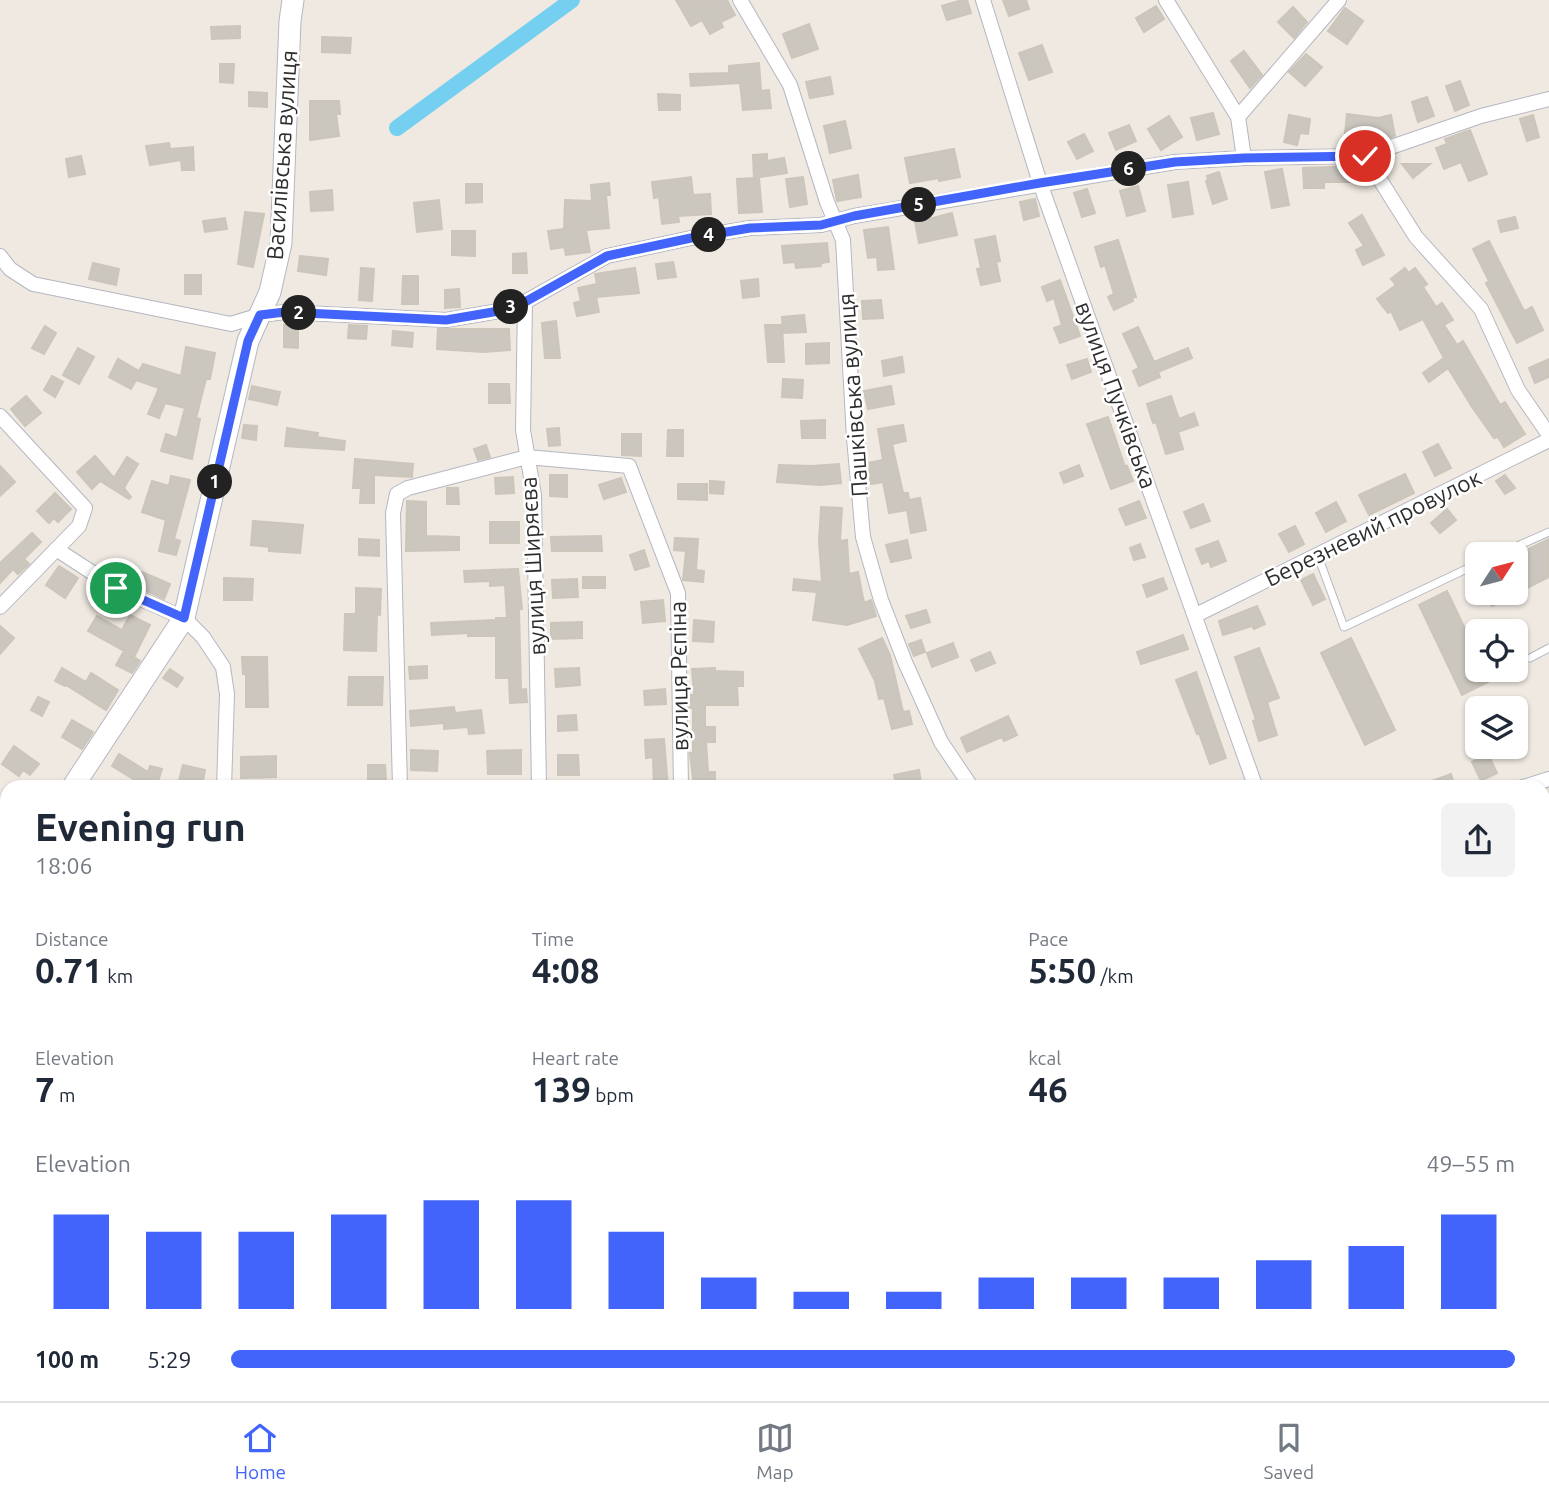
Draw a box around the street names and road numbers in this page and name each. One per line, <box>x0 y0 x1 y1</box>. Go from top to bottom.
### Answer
street label: Василівська вулиця <box>262 49 301 261</box>
street label: Пашківська вулиця <box>833 292 872 498</box>
street label: вулиця Пучківська <box>1071 298 1162 492</box>
street label: Березневий провулок <box>1261 464 1485 591</box>
street label: вулиця Ширяєва <box>515 476 550 656</box>
street label: вулиця Рєпіна <box>665 601 692 751</box>

